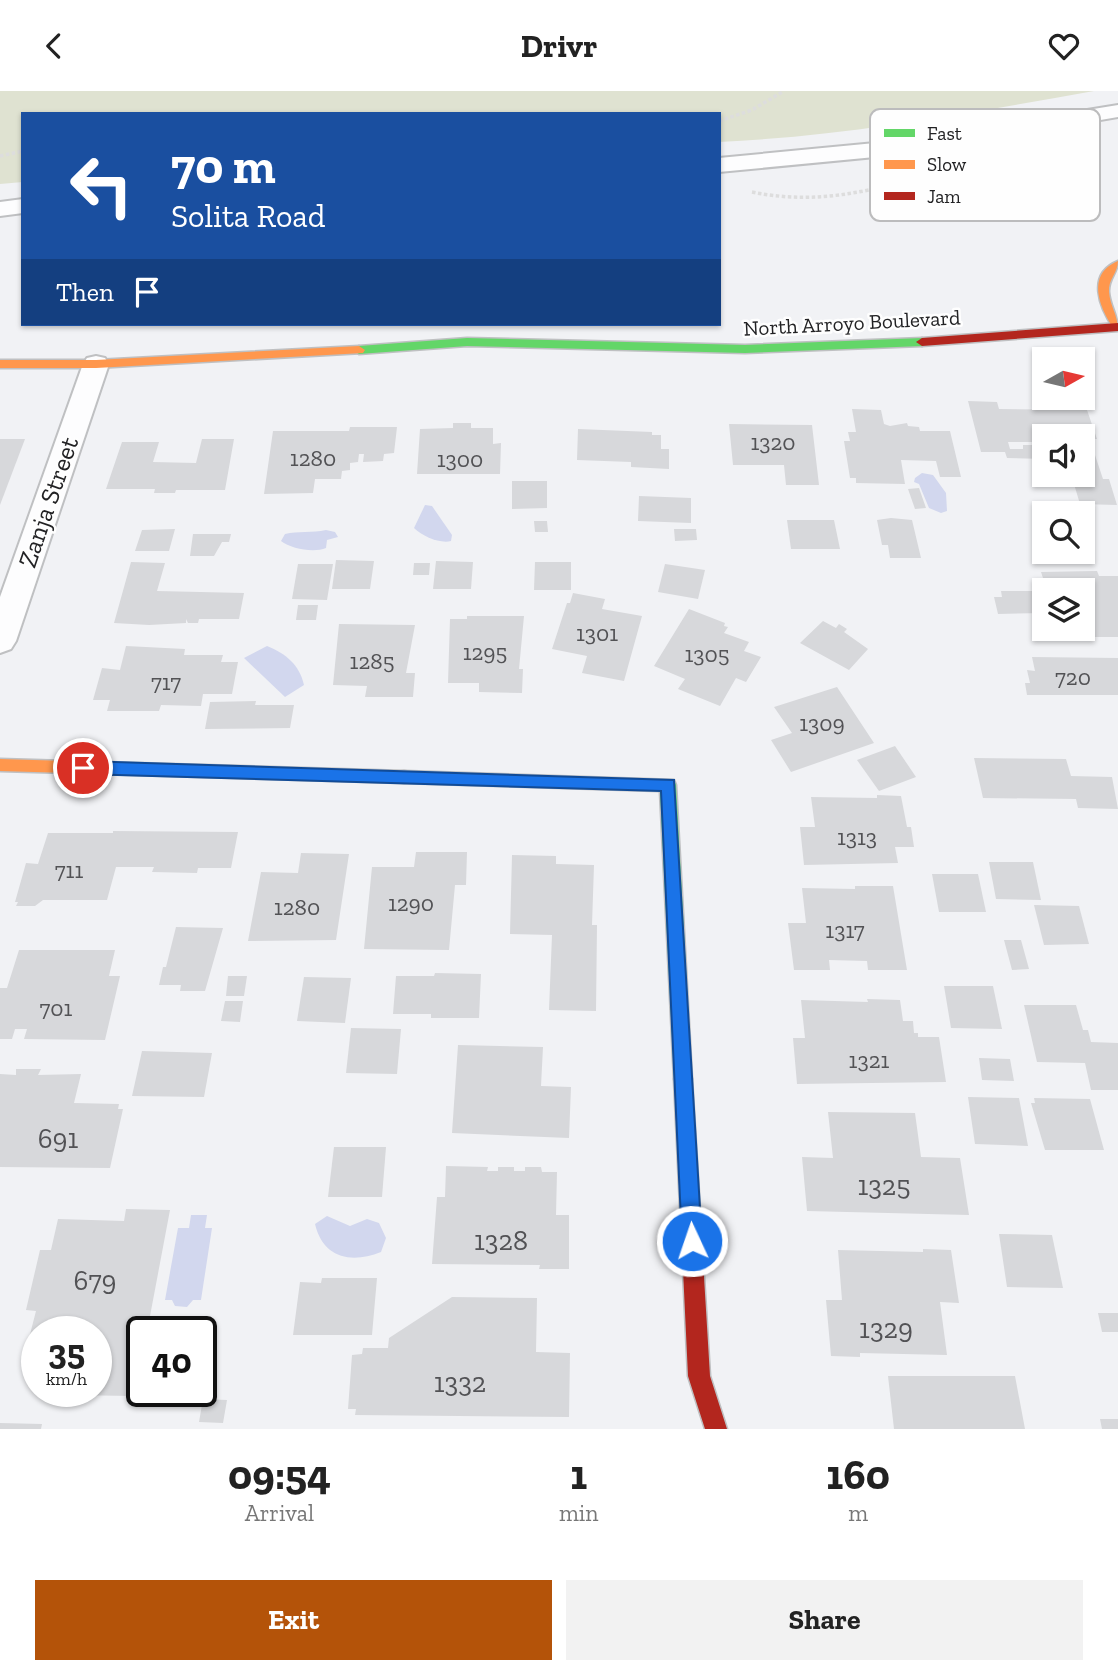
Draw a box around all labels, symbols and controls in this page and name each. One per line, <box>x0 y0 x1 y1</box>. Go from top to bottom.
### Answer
icon: back <box>35 27 73 65</box>
text: Drivr <box>521 27 597 65</box>
icon: heart <box>1045 27 1083 65</box>
legend <box>870 109 1100 221</box>
text: Fast <box>927 122 962 145</box>
text: 70 m <box>171 137 276 196</box>
icon: left <box>56 140 147 231</box>
text: Slow <box>927 153 967 176</box>
text: Jam <box>927 185 961 208</box>
text: Solita Road <box>171 197 325 235</box>
icon: arrive <box>128 273 166 311</box>
text: Then <box>56 276 114 308</box>
street label: North Arroyo Boulevard <box>743 304 962 341</box>
north arrow <box>1032 347 1096 409</box>
map controls <box>1032 347 1095 641</box>
button: sound <box>1032 424 1095 487</box>
house number: 1320 <box>750 428 796 456</box>
street label: Zanja Street <box>11 432 85 571</box>
house number: 1280 <box>290 444 336 472</box>
house number: 1300 <box>437 445 483 473</box>
button: search <box>1032 501 1095 564</box>
button: layers <box>1032 578 1095 641</box>
house number: 1301 <box>576 619 618 647</box>
house number: 1295 <box>463 638 507 666</box>
house number: 1305 <box>684 640 730 668</box>
house number: 1285 <box>350 647 394 675</box>
house number: 720 <box>1055 663 1091 691</box>
house number: 717 <box>151 668 181 696</box>
house number: 1309 <box>799 709 845 737</box>
pin <box>53 738 113 798</box>
icon: arrive <box>64 749 102 787</box>
house number: 1313 <box>837 823 877 851</box>
house number: 711 <box>55 856 83 884</box>
house number: 1290 <box>388 889 434 917</box>
house number: 1280 <box>274 893 320 921</box>
house number: 1317 <box>825 916 865 944</box>
house number: 701 <box>40 994 73 1022</box>
house number: 1321 <box>849 1046 890 1074</box>
house number: 691 <box>38 1122 78 1155</box>
house number: 1325 <box>857 1169 911 1202</box>
position arrow <box>655 1204 729 1278</box>
house number: 1328 <box>474 1224 528 1257</box>
house number: 679 <box>74 1264 116 1297</box>
house number: 1329 <box>859 1312 913 1345</box>
speed limit sign: 40 <box>126 1316 217 1407</box>
text: 35 <box>48 1331 85 1373</box>
house number: 1332 <box>434 1366 486 1399</box>
text: km/h <box>46 1368 87 1390</box>
text: 09:54 <box>228 1449 331 1500</box>
text: 1 <box>570 1449 587 1500</box>
text: 160 <box>826 1449 890 1500</box>
text: Arrival <box>245 1499 314 1527</box>
text: min <box>559 1499 598 1527</box>
text: m <box>848 1499 868 1527</box>
button: Exit <box>35 1580 552 1660</box>
button: Share <box>566 1580 1083 1660</box>

